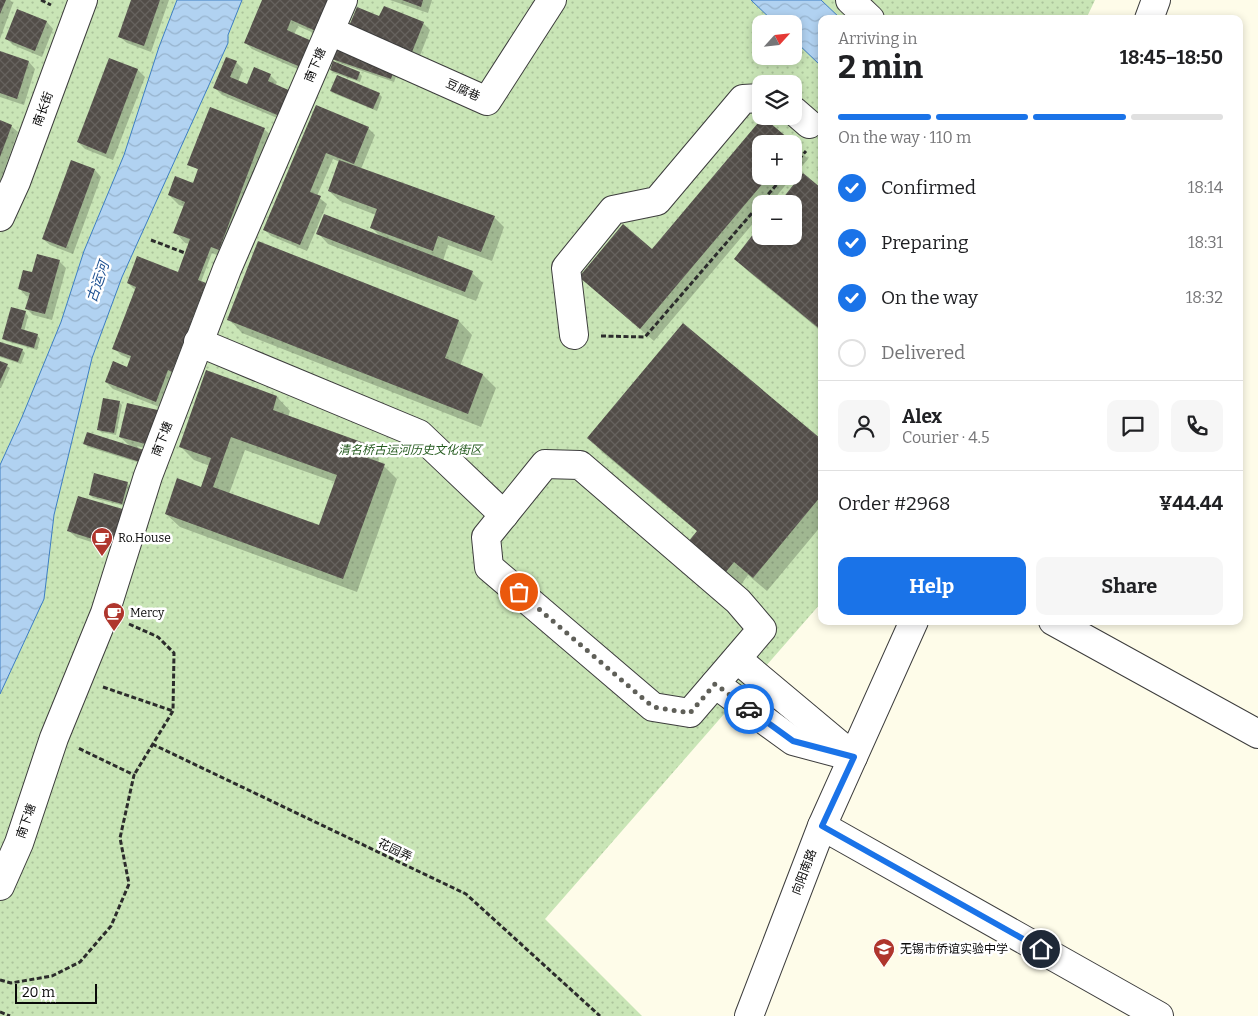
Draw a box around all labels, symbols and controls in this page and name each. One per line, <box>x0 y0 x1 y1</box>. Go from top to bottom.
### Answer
north arrow <box>752 15 802 65</box>
map controls <box>752 15 802 245</box>
text: Arriving in <box>838 29 917 48</box>
street label: 南下塘 <box>302 46 328 84</box>
text: 18:45–18:50 <box>1120 46 1223 69</box>
text: 2 min <box>838 48 923 86</box>
button: layers <box>752 75 802 125</box>
street label: 豆腐巷 <box>444 76 482 104</box>
street label: 南长街 <box>30 90 56 128</box>
text: On the way · 110 m <box>838 128 971 147</box>
button: + <box>752 135 802 185</box>
icon: check <box>838 174 866 202</box>
text: Confirmed <box>881 176 976 199</box>
text: 18:14 <box>1188 178 1223 197</box>
button: − <box>752 195 802 245</box>
icon: check <box>838 229 866 257</box>
text: Preparing <box>881 231 969 254</box>
text: 18:31 <box>1188 233 1223 252</box>
water label: 古运河 <box>83 257 114 305</box>
icon: check <box>838 284 866 312</box>
text: On the way <box>881 286 978 309</box>
text: 18:32 <box>1186 288 1223 307</box>
text: Delivered <box>881 341 965 364</box>
button: person <box>838 400 890 452</box>
button: chat <box>1107 400 1159 452</box>
button: phone <box>1171 400 1223 452</box>
text: Alex <box>902 405 942 428</box>
street label: 南下塘 <box>149 420 175 458</box>
text: Courier · 4.5 <box>902 428 990 447</box>
park label: 清名桥古运河历史文化街区 <box>338 443 484 457</box>
text: Order #2968 <box>838 492 950 515</box>
text: ¥44.44 <box>1159 492 1223 515</box>
cafe icon: Ro.House <box>90 526 114 557</box>
place label: Ro.House <box>118 531 171 545</box>
button: Help <box>838 557 1026 615</box>
button: Share <box>1036 557 1223 615</box>
pin <box>498 571 540 613</box>
icon: bag <box>505 578 533 606</box>
cafe icon: Mercy <box>102 601 126 632</box>
place label: Mercy <box>130 606 165 620</box>
courier <box>724 684 774 734</box>
icon: car <box>735 695 763 723</box>
street label: 南下塘 <box>14 802 38 840</box>
street label: 花园弄 <box>376 836 414 864</box>
street label: 向阳南路 <box>789 847 819 897</box>
pin <box>1020 928 1062 970</box>
icon: home <box>1027 935 1055 963</box>
school or university icon: 无锡市侨谊实验中学 <box>872 937 896 968</box>
place label: 无锡市侨谊实验中学 <box>900 942 1008 956</box>
scale bar <box>15 981 98 1004</box>
text: 20 m <box>22 984 55 1001</box>

